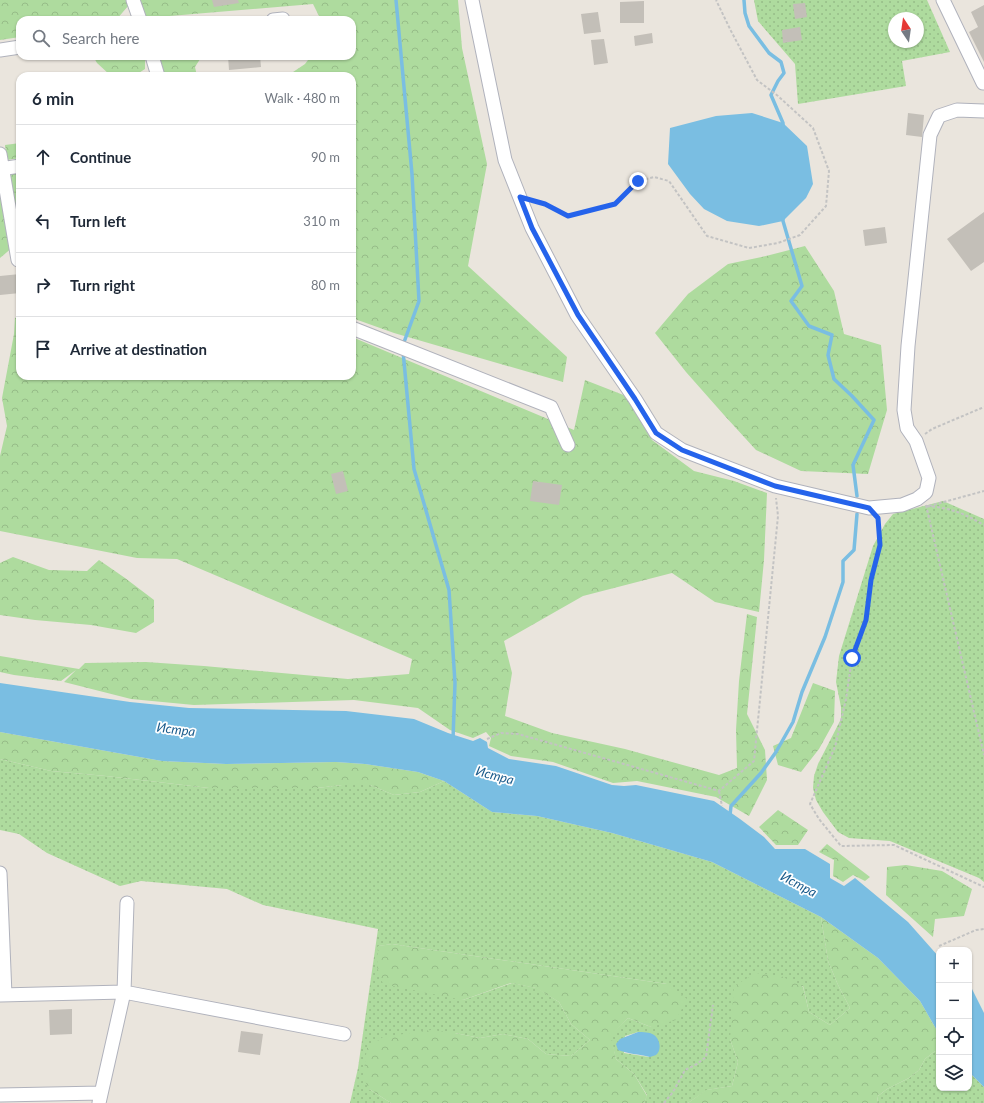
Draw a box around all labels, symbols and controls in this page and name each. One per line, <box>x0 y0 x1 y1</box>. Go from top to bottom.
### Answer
north arrow <box>888 12 924 48</box>
search box <box>16 16 356 60</box>
icon: search <box>30 27 52 49</box>
text: Search here <box>62 29 139 47</box>
text: 6 min <box>32 88 74 109</box>
text: Walk · 480 m <box>264 90 340 106</box>
icon: ahead <box>32 146 54 168</box>
text: Continue <box>70 148 131 166</box>
text: 90 m <box>311 149 340 165</box>
route end <box>629 172 647 190</box>
icon: left <box>32 210 54 232</box>
text: Turn left <box>70 212 126 230</box>
text: 310 m <box>303 213 340 229</box>
icon: right <box>32 274 54 296</box>
text: Turn right <box>70 276 135 294</box>
text: 80 m <box>311 277 340 293</box>
icon: arrive <box>32 338 54 360</box>
text: Arrive at destination <box>70 340 207 358</box>
route start <box>843 649 861 667</box>
water label: Истра <box>156 719 197 739</box>
water label: Истра <box>474 762 516 788</box>
water label: Истра <box>778 868 820 900</box>
map controls <box>936 947 972 1091</box>
button: + <box>936 947 972 983</box>
button: − <box>936 983 972 1019</box>
button: locate <box>936 1019 972 1055</box>
button: layers <box>936 1055 972 1091</box>

